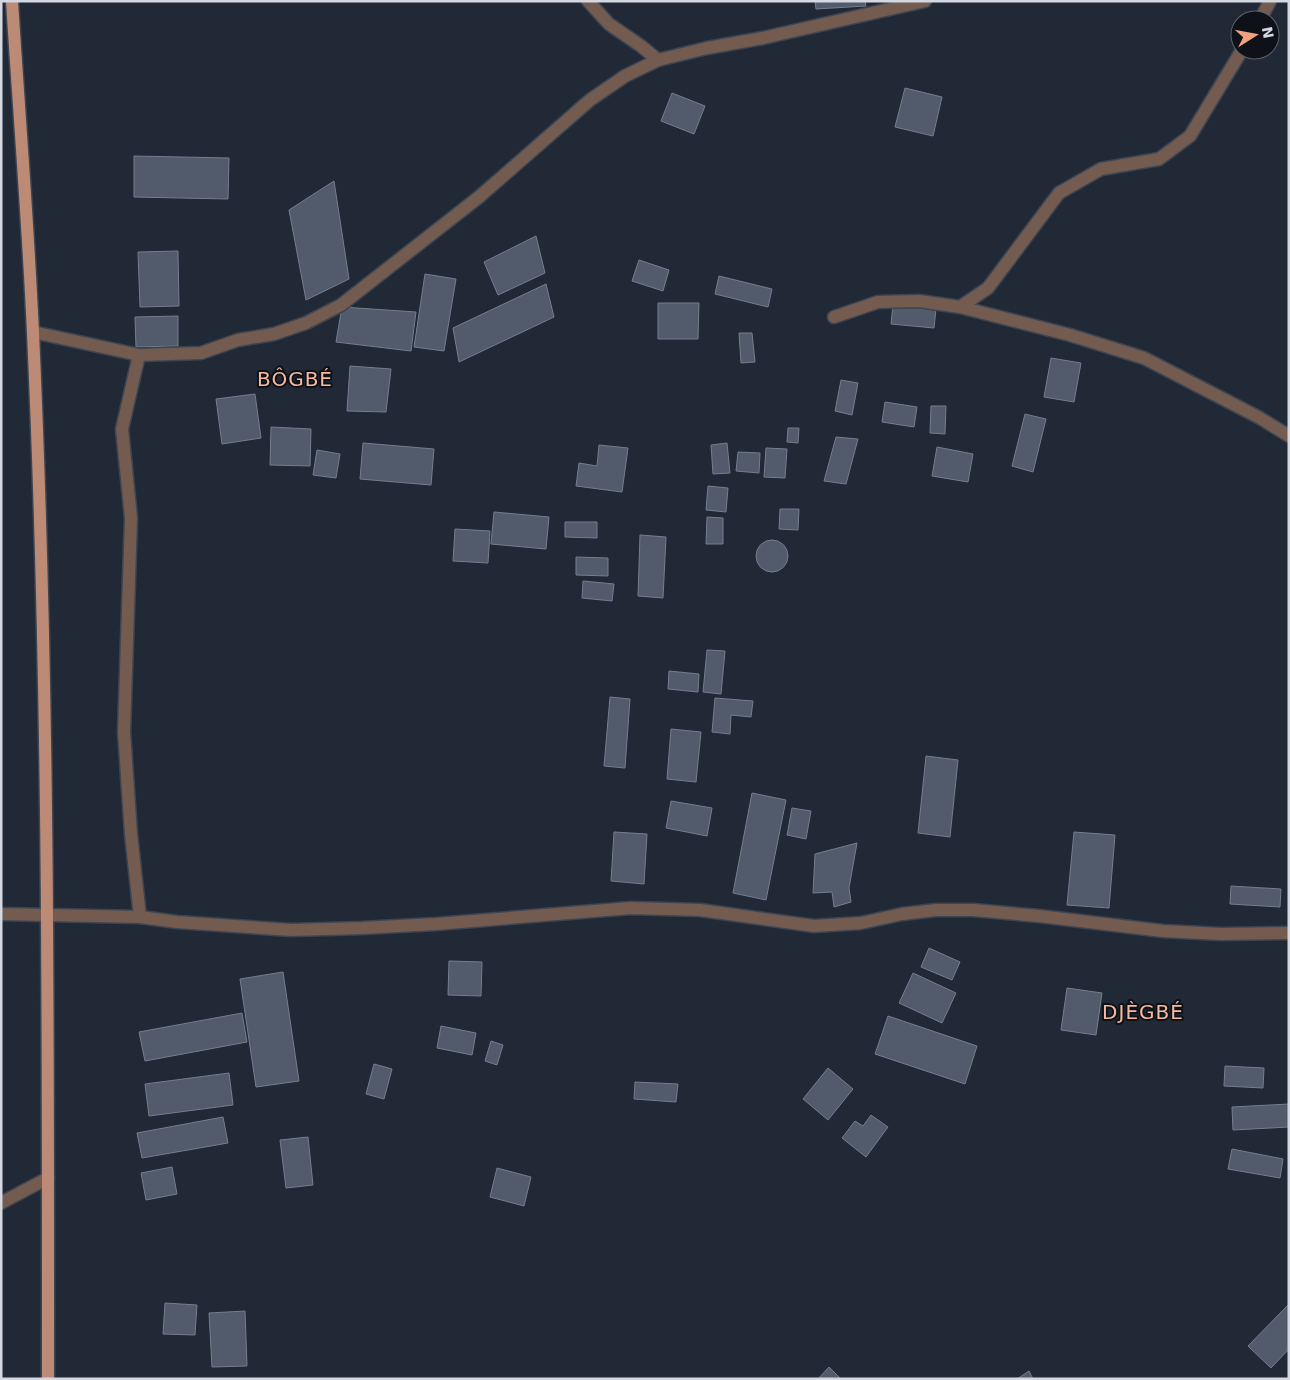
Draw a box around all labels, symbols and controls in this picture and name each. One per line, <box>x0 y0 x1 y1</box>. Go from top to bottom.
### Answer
north arrow <box>1230 10 1280 60</box>
text: N <box>1259 25 1277 40</box>
district label: BÔGBÉ <box>257 367 333 391</box>
district label: DJÈGBÉ <box>1102 1000 1184 1024</box>

